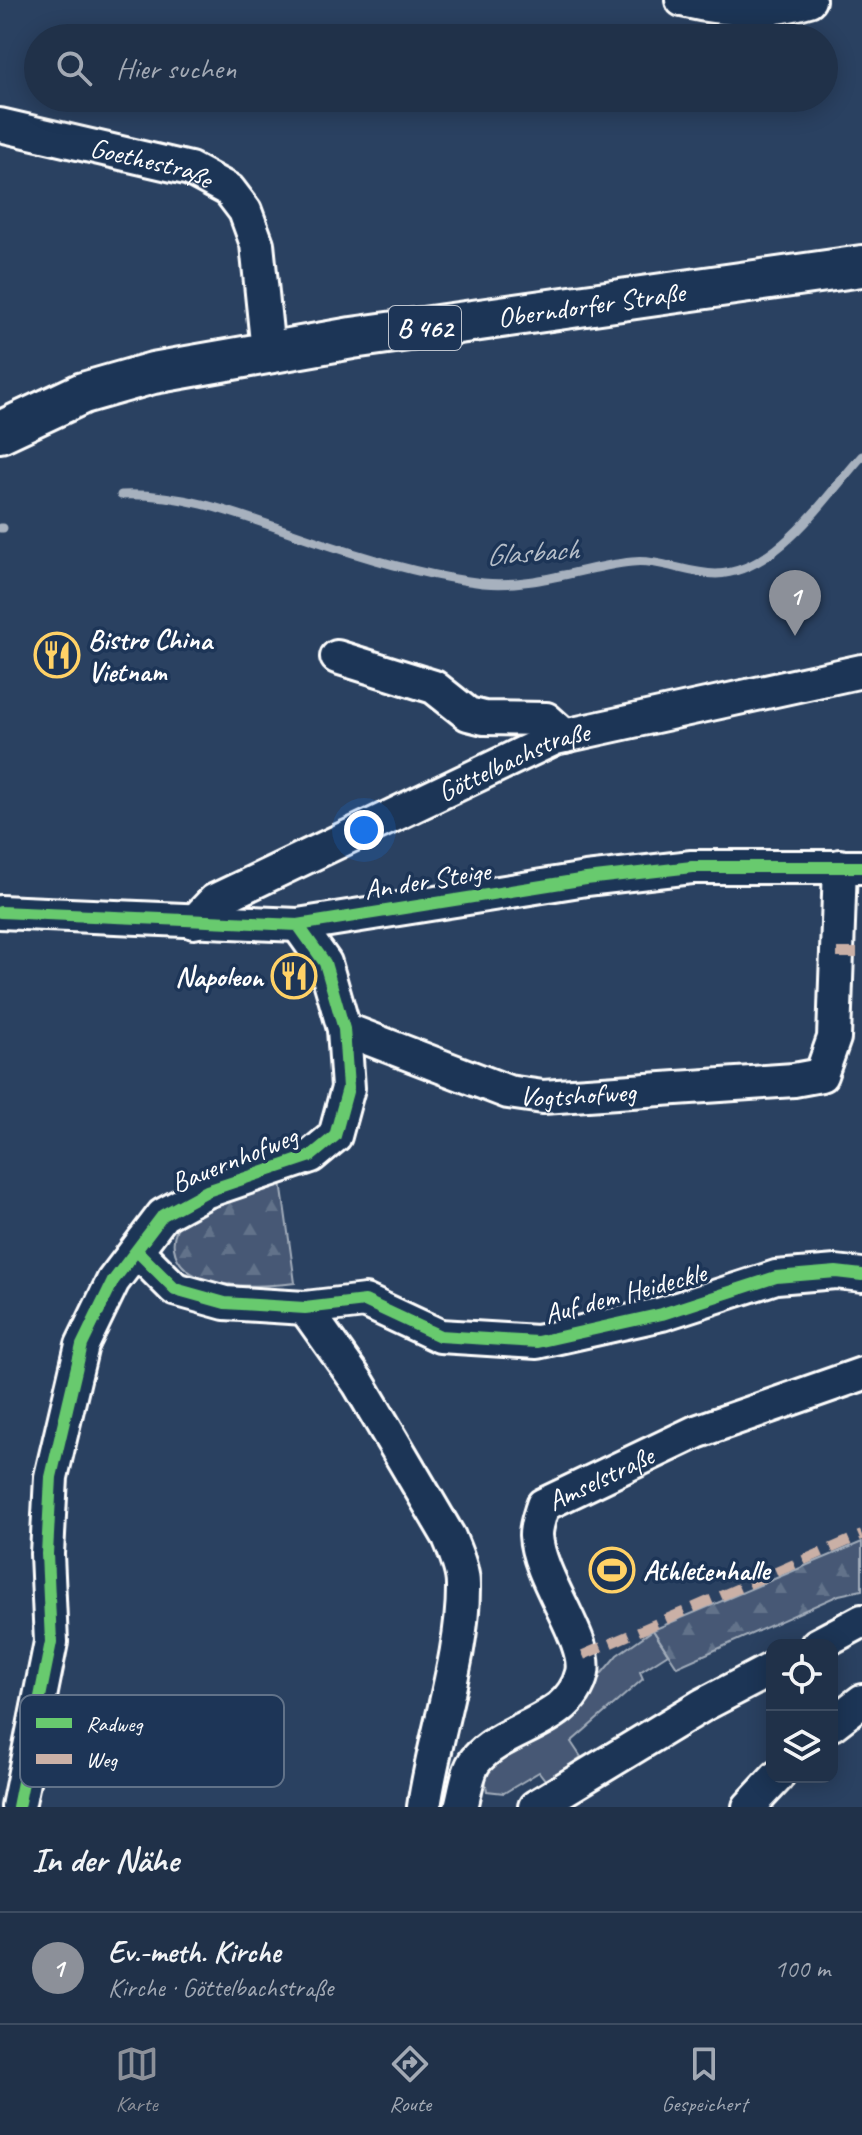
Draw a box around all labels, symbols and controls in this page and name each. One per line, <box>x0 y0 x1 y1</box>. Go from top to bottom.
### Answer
search box <box>24 24 838 112</box>
icon: search <box>52 46 96 90</box>
text: Hier suchen <box>116 49 236 87</box>
street label: Goethestraße <box>87 129 221 196</box>
street label: Oberndorfer Straße <box>495 273 689 335</box>
road number: B 462 <box>389 306 461 350</box>
water label: Glasbach <box>484 530 582 574</box>
pin: 1 <box>769 570 821 636</box>
place label: Bistro China Vietnam <box>88 622 214 689</box>
restaurant icon: Bistro China Vietnam <box>33 631 81 679</box>
street label: Göttelbachstraße <box>432 713 594 809</box>
your location <box>344 810 384 850</box>
street label: An der Steige <box>362 852 494 907</box>
restaurant icon: Napoleon <box>270 952 318 1000</box>
place label: Napoleon <box>175 959 265 994</box>
street label: Vogtshofweg <box>518 1073 638 1115</box>
street label: Bauernhofweg <box>166 1117 304 1200</box>
street label: Auf dem Heideckle <box>540 1254 712 1331</box>
street label: Amselstraße <box>541 1437 661 1518</box>
sports icon: Athletenhalle <box>588 1546 636 1594</box>
place label: Athletenhalle <box>643 1553 772 1588</box>
map controls <box>766 1639 838 1783</box>
button: locate <box>766 1639 838 1711</box>
legend <box>20 1695 284 1787</box>
text: Radweg <box>86 1710 143 1738</box>
button: layers <box>766 1711 838 1783</box>
text: Weg <box>86 1746 118 1774</box>
text: In der Nähe <box>32 1838 178 1881</box>
text: Ev.-meth. Kirche <box>108 1933 280 1971</box>
text: 1 <box>52 1952 64 1985</box>
text: 100 m <box>774 1952 830 1985</box>
text: Kirche · Göttelbachstraße <box>108 1971 333 2004</box>
tab: Karte <box>115 2042 159 2118</box>
tab: Route <box>388 2042 432 2118</box>
tab: Gespeichert <box>662 2042 747 2118</box>

